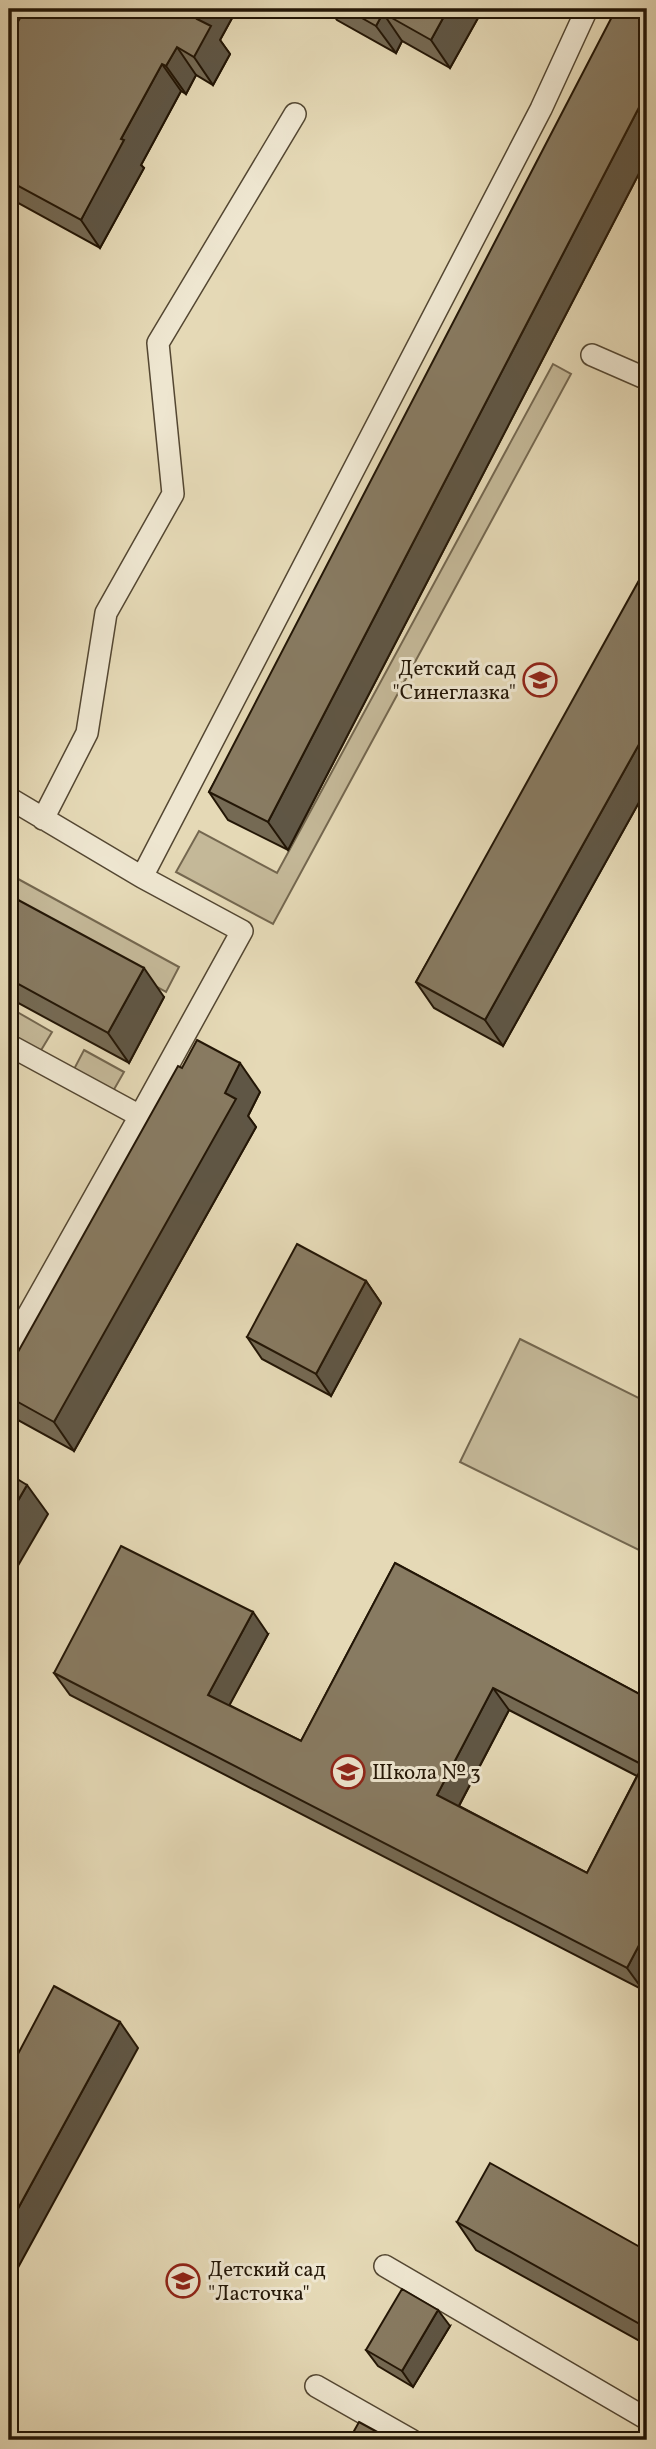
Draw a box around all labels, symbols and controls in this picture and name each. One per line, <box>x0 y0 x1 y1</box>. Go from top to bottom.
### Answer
place label: Детский сад "Синеглазка" <box>393 655 516 708</box>
school or university icon: Детский сад "Синеглазка" <box>521 661 559 699</box>
school or university icon: Школа № 3 <box>329 1753 367 1791</box>
place label: Школа № 3 <box>372 1759 481 1788</box>
place label: Детский сад "Ласточка" <box>208 2256 326 2309</box>
school or university icon: Детский сад "Ласточка" <box>164 2262 202 2300</box>

